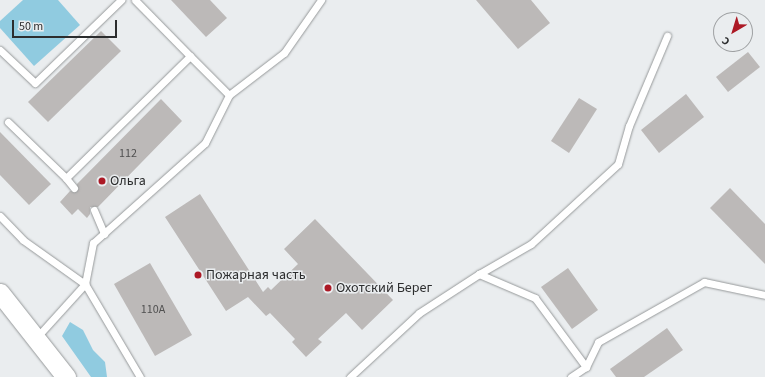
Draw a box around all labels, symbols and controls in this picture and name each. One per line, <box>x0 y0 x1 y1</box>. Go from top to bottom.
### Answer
scale bar <box>14 12 119 38</box>
north arrow <box>713 12 753 52</box>
text: 50 m <box>19 18 43 35</box>
text: С <box>719 33 733 49</box>
house number: 112 <box>119 147 137 161</box>
place label: Ольга <box>110 173 146 189</box>
marker: Ольга <box>97 176 107 186</box>
place label: Пожарная часть <box>206 267 306 283</box>
marker: Пожарная часть <box>193 270 203 280</box>
place label: Охотский Берег <box>336 280 432 296</box>
marker: Охотский Берег <box>323 283 333 293</box>
house number: 110А <box>141 303 165 317</box>

